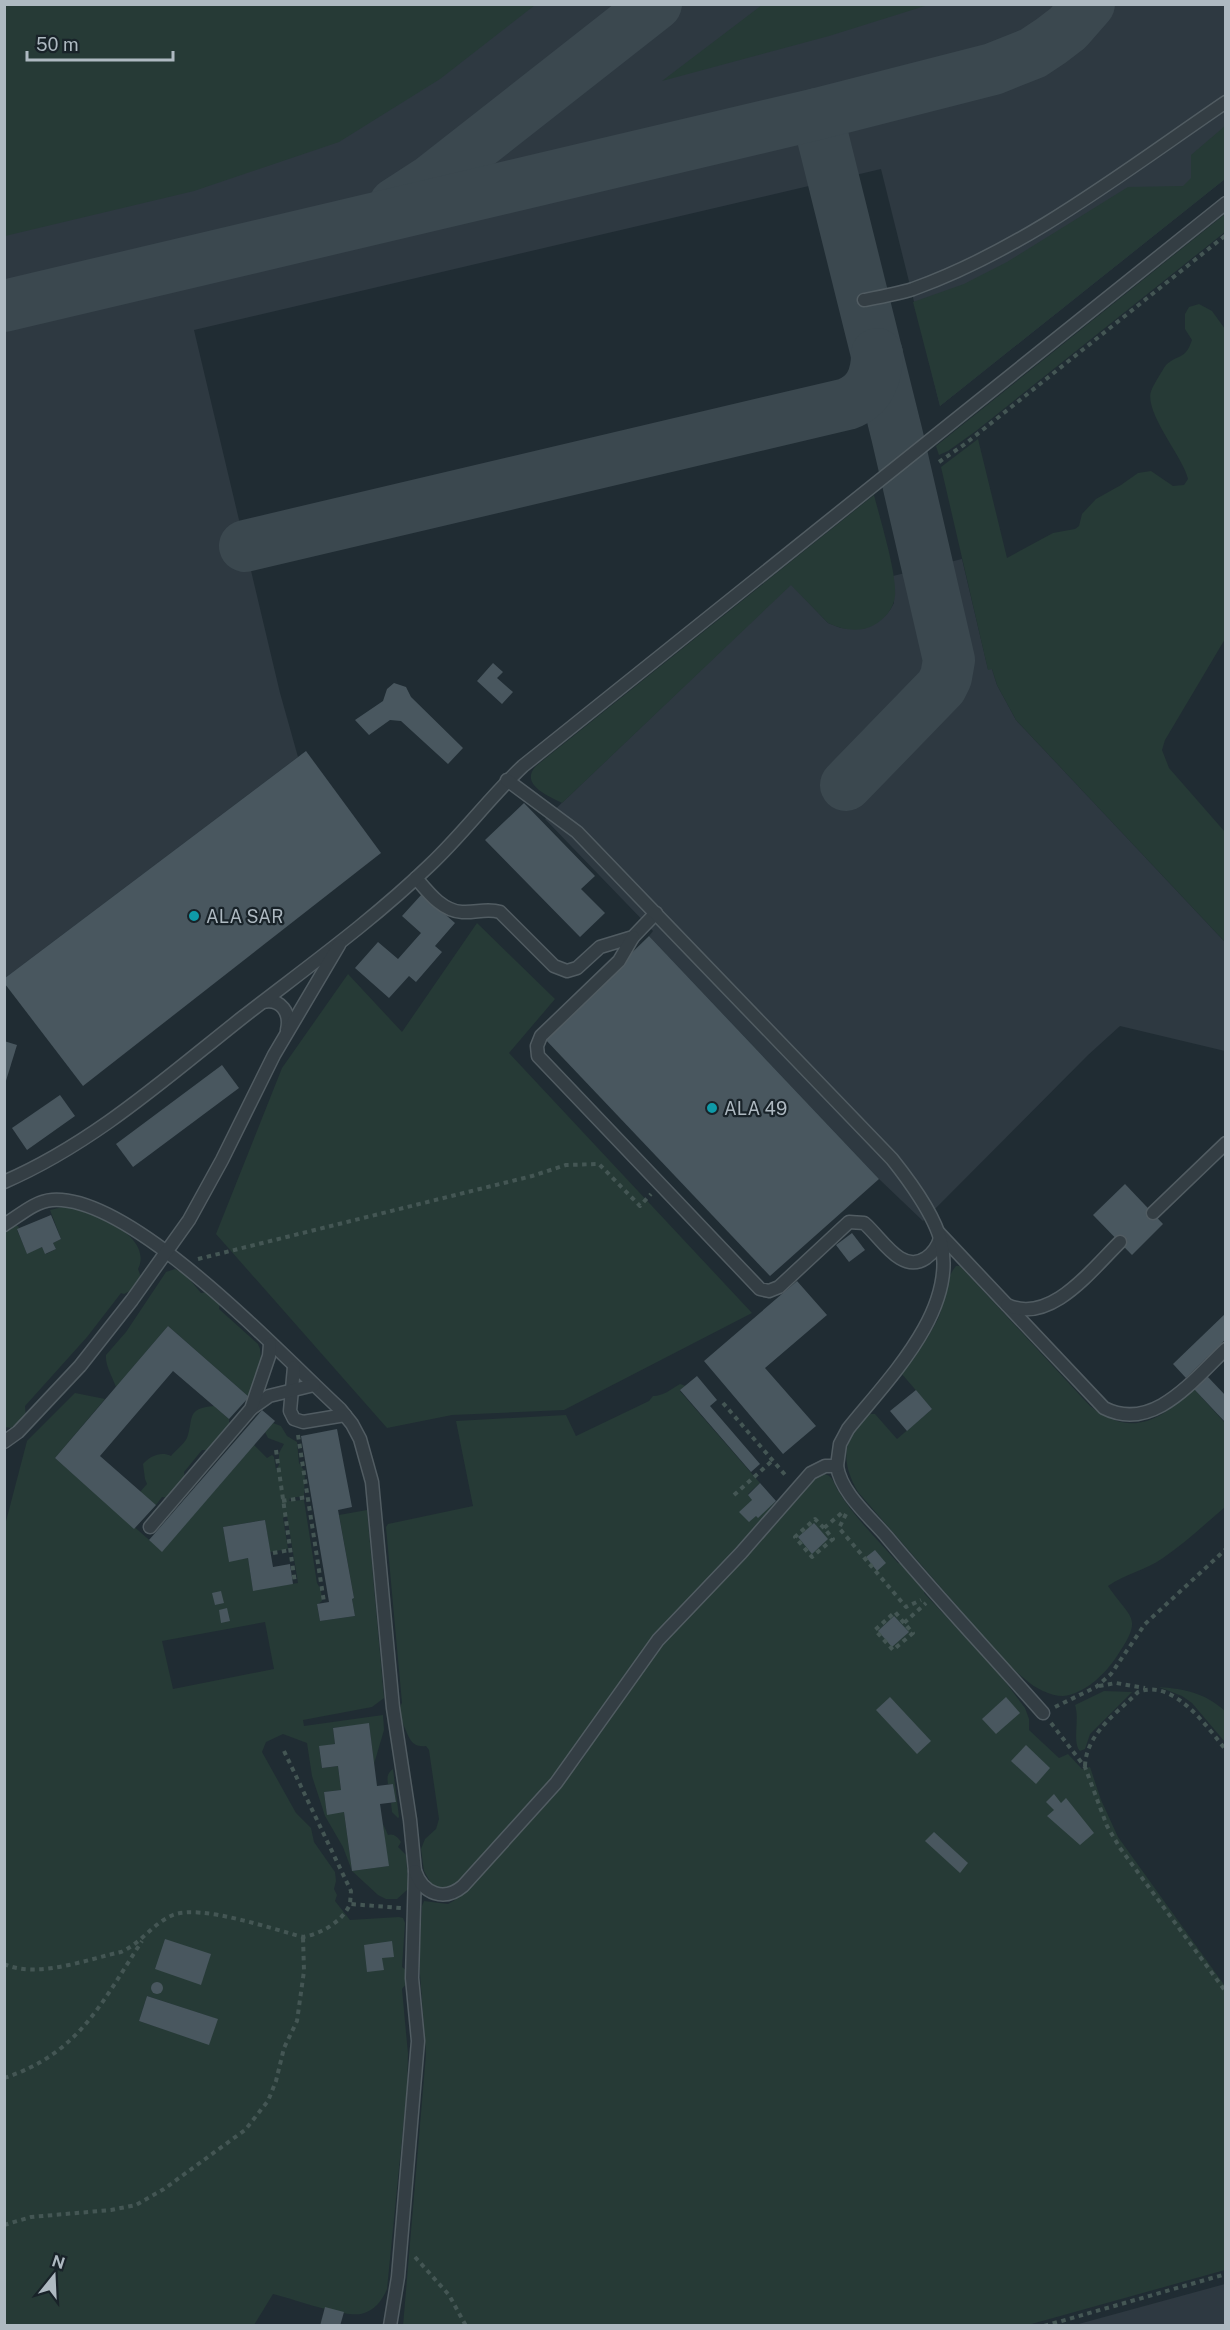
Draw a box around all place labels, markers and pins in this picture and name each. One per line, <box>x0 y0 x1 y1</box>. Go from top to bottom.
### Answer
place label: ALA SAR <box>206 906 283 927</box>
marker: ALA SAR <box>187 909 201 923</box>
place label: ALA 49 <box>724 1098 787 1119</box>
marker: ALA 49 <box>705 1101 719 1115</box>

